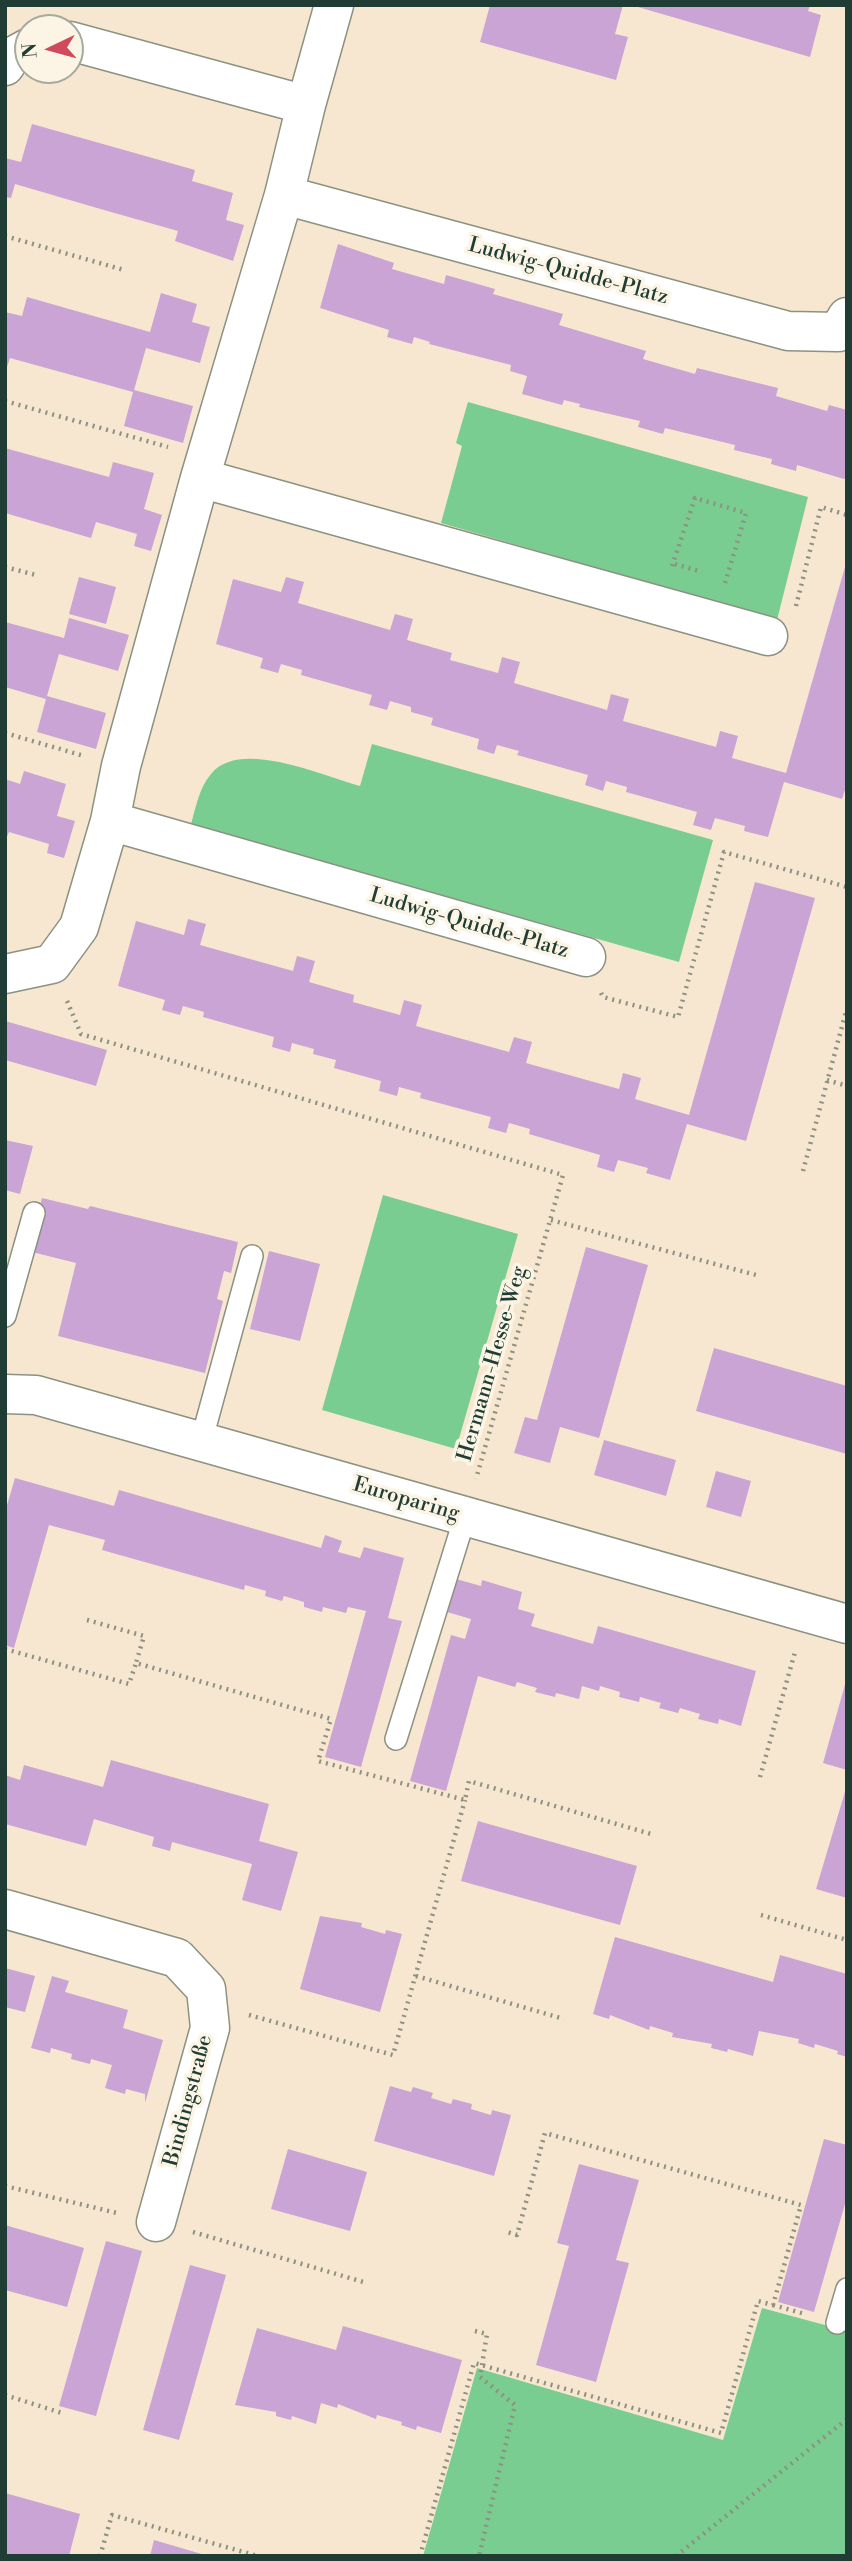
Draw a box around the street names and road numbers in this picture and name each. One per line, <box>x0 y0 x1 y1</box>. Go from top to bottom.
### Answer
street label: Ludwig-Quidde-Platz <box>465 233 671 311</box>
street label: Ludwig-Quidde-Platz <box>367 884 571 964</box>
street label: Hermann-Hesse-Weg <box>453 1263 533 1465</box>
street label: Europaring <box>350 1473 462 1527</box>
street label: Bindingstraße <box>159 2032 219 2170</box>

